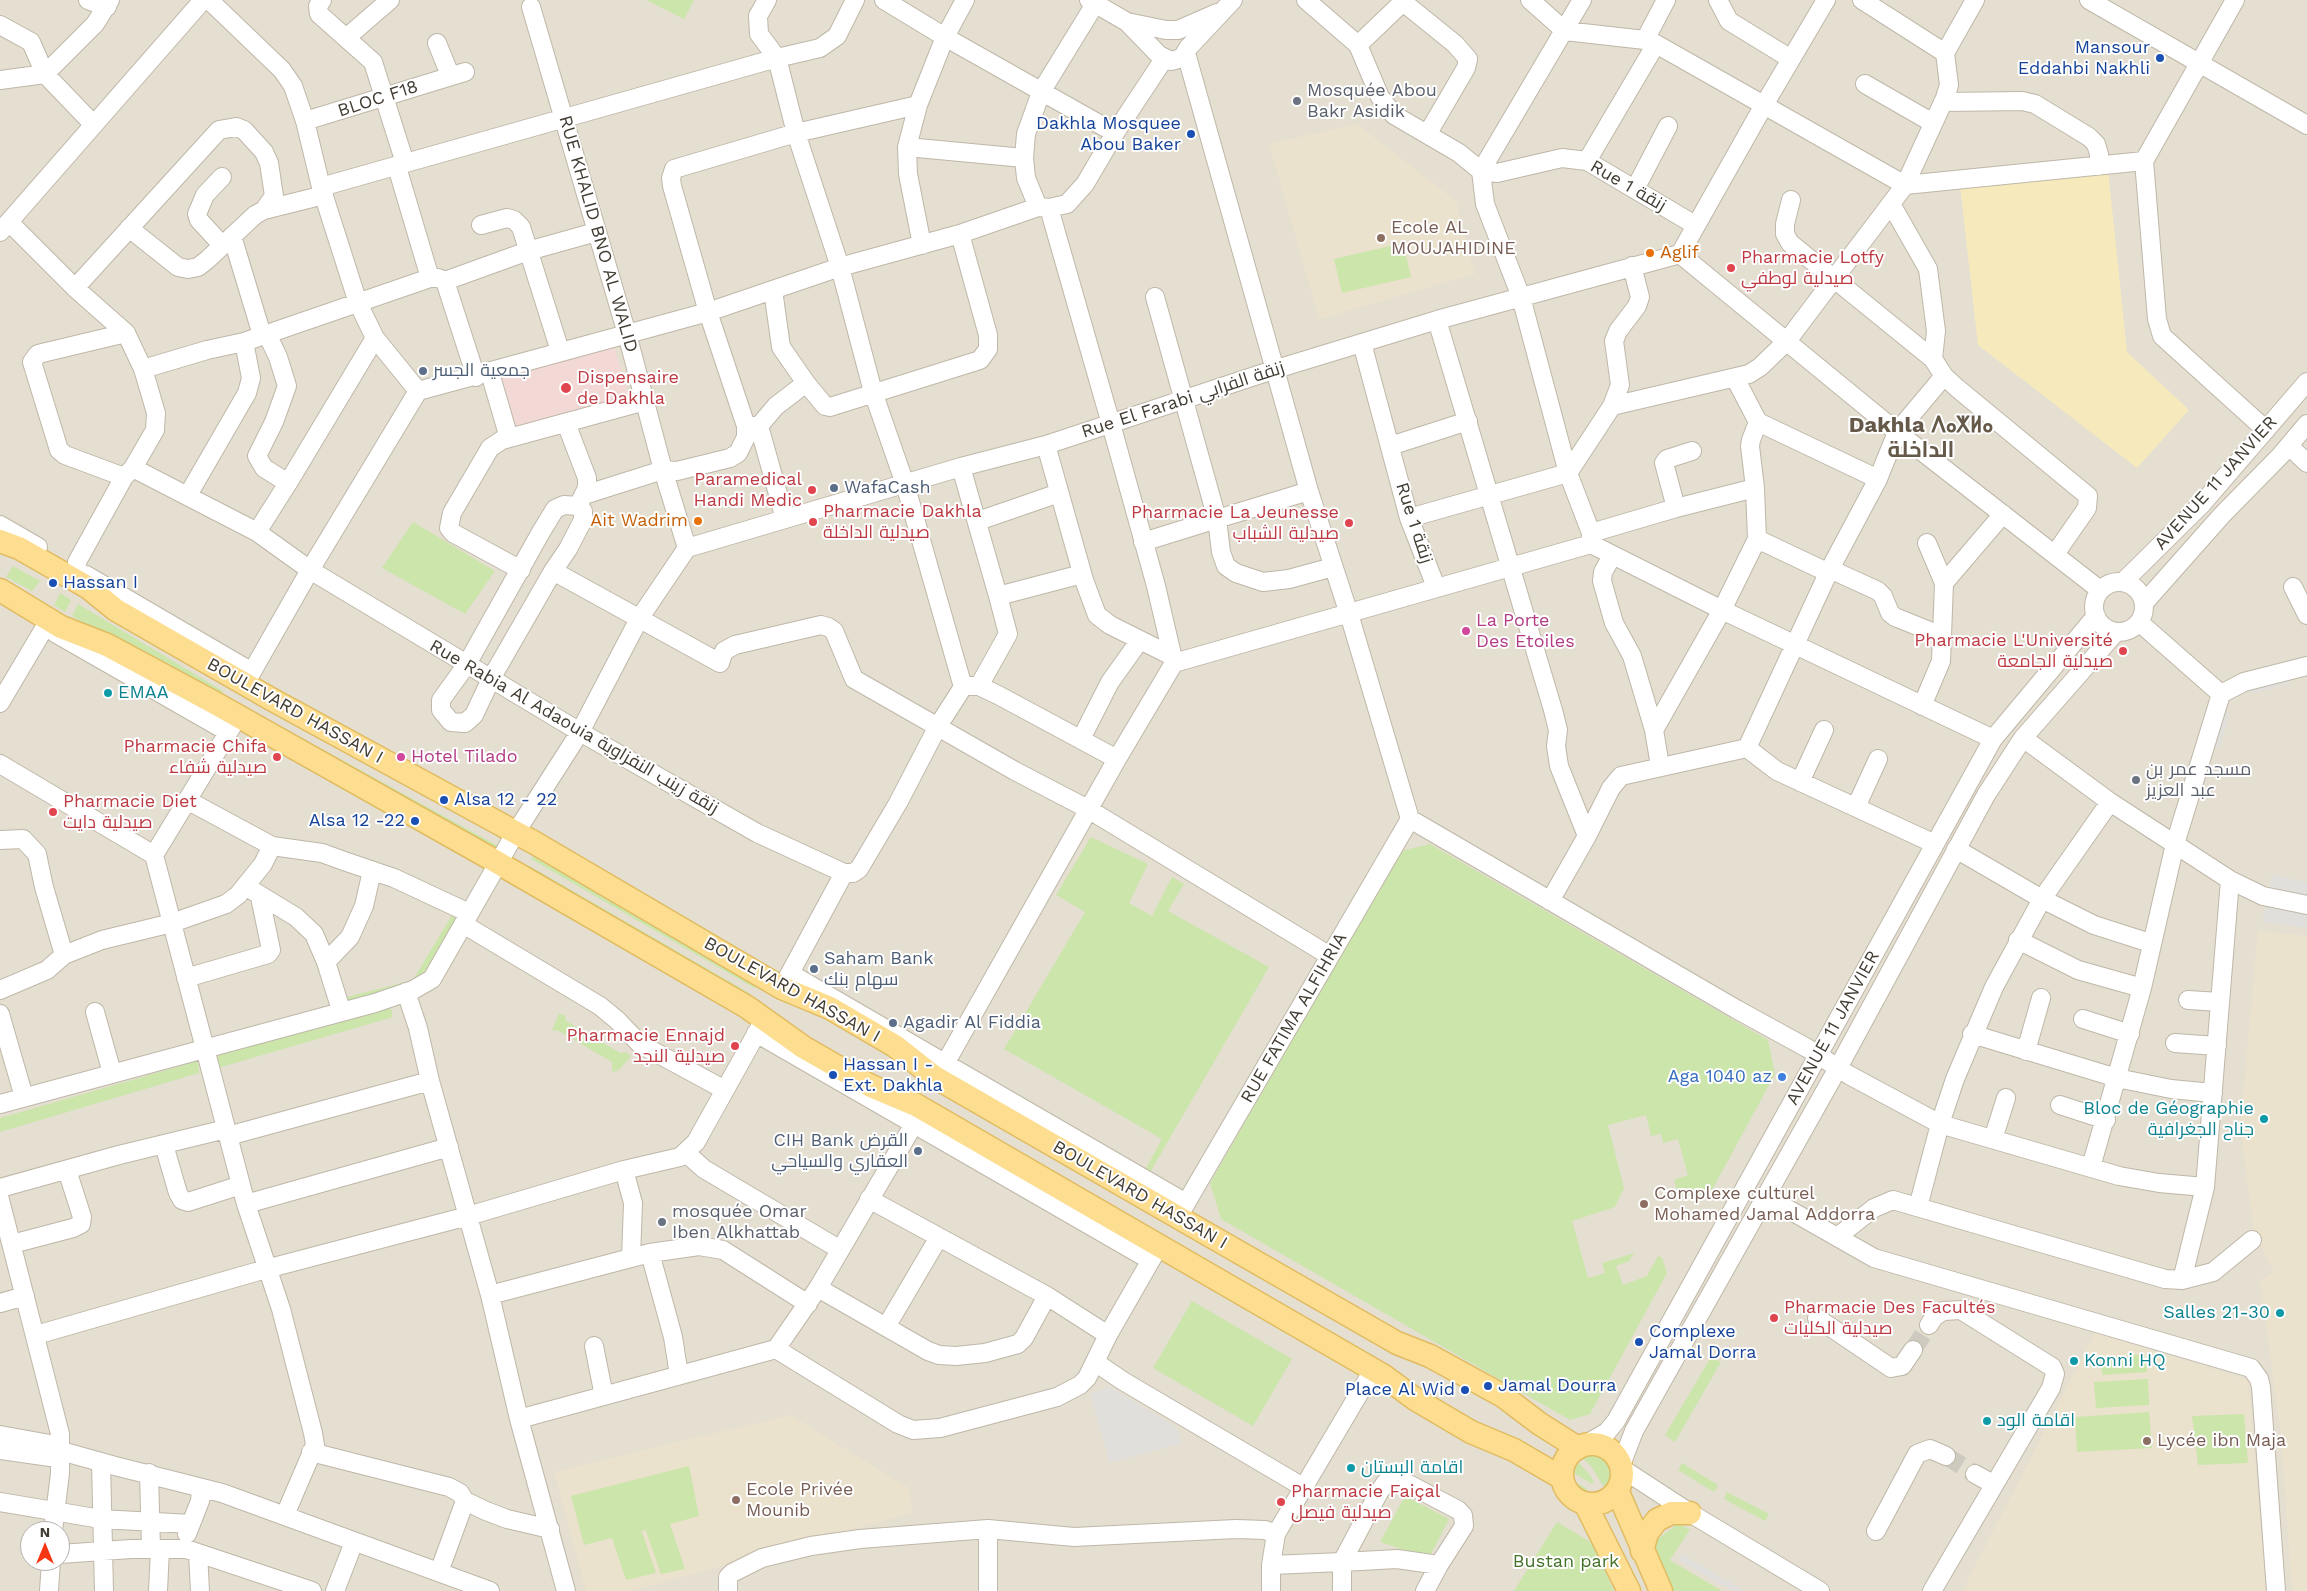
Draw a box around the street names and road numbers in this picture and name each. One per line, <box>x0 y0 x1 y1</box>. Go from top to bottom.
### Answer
street label: BLOC F18 <box>335 76 421 122</box>
street label: RUE KHALID BNO AL WALID <box>554 113 642 355</box>
street label: Rue 1 زنقة <box>1586 156 1670 216</box>
street label: Rue El Farabi زنقة الفرابي <box>1079 357 1287 443</box>
street label: AVENUE 11 JANVIER <box>2150 411 2282 555</box>
street label: Rue 1 زنقة <box>1391 480 1437 566</box>
street label: Rue Rabia Al Adaouia زنقة زينب النفزاوية <box>426 635 722 819</box>
street label: BOULEVARD HASSAN I <box>203 654 387 768</box>
street label: RUE FATIMA ALFIHRIA <box>1236 929 1352 1107</box>
street label: BOULEVARD HASSAN I <box>700 933 884 1047</box>
street label: AVENUE 11 JANVIER <box>1782 947 1884 1109</box>
street label: BOULEVARD HASSAN I <box>1049 1136 1231 1254</box>

